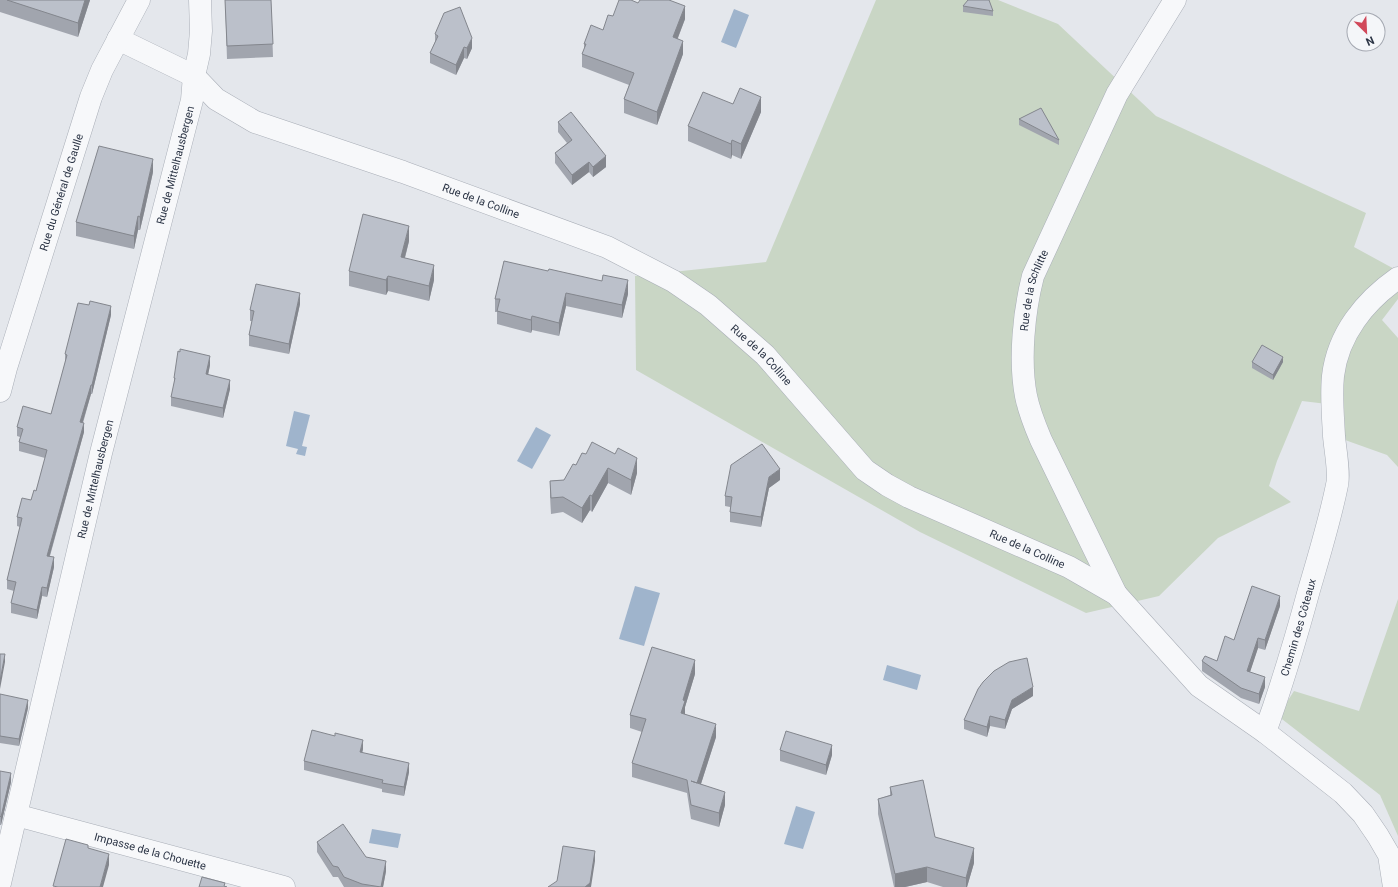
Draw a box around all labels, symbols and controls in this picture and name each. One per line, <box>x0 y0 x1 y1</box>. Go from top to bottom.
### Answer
north arrow <box>1346 12 1386 52</box>
text: N <box>1363 33 1376 48</box>
street label: Rue de Mittelhausbergen <box>154 105 197 226</box>
street label: Rue du Général de Gaulle <box>37 132 86 253</box>
street label: Rue de la Colline <box>441 181 521 221</box>
street label: Rue de la Schlitte <box>1018 248 1051 332</box>
street label: Rue de la Colline <box>728 322 794 388</box>
street label: Rue de Mittelhausbergen <box>75 418 116 540</box>
street label: Rue de la Colline <box>987 527 1067 572</box>
street label: Chemin des Côteaux <box>1278 577 1319 678</box>
street label: Impasse de la Chouette <box>93 830 208 873</box>

